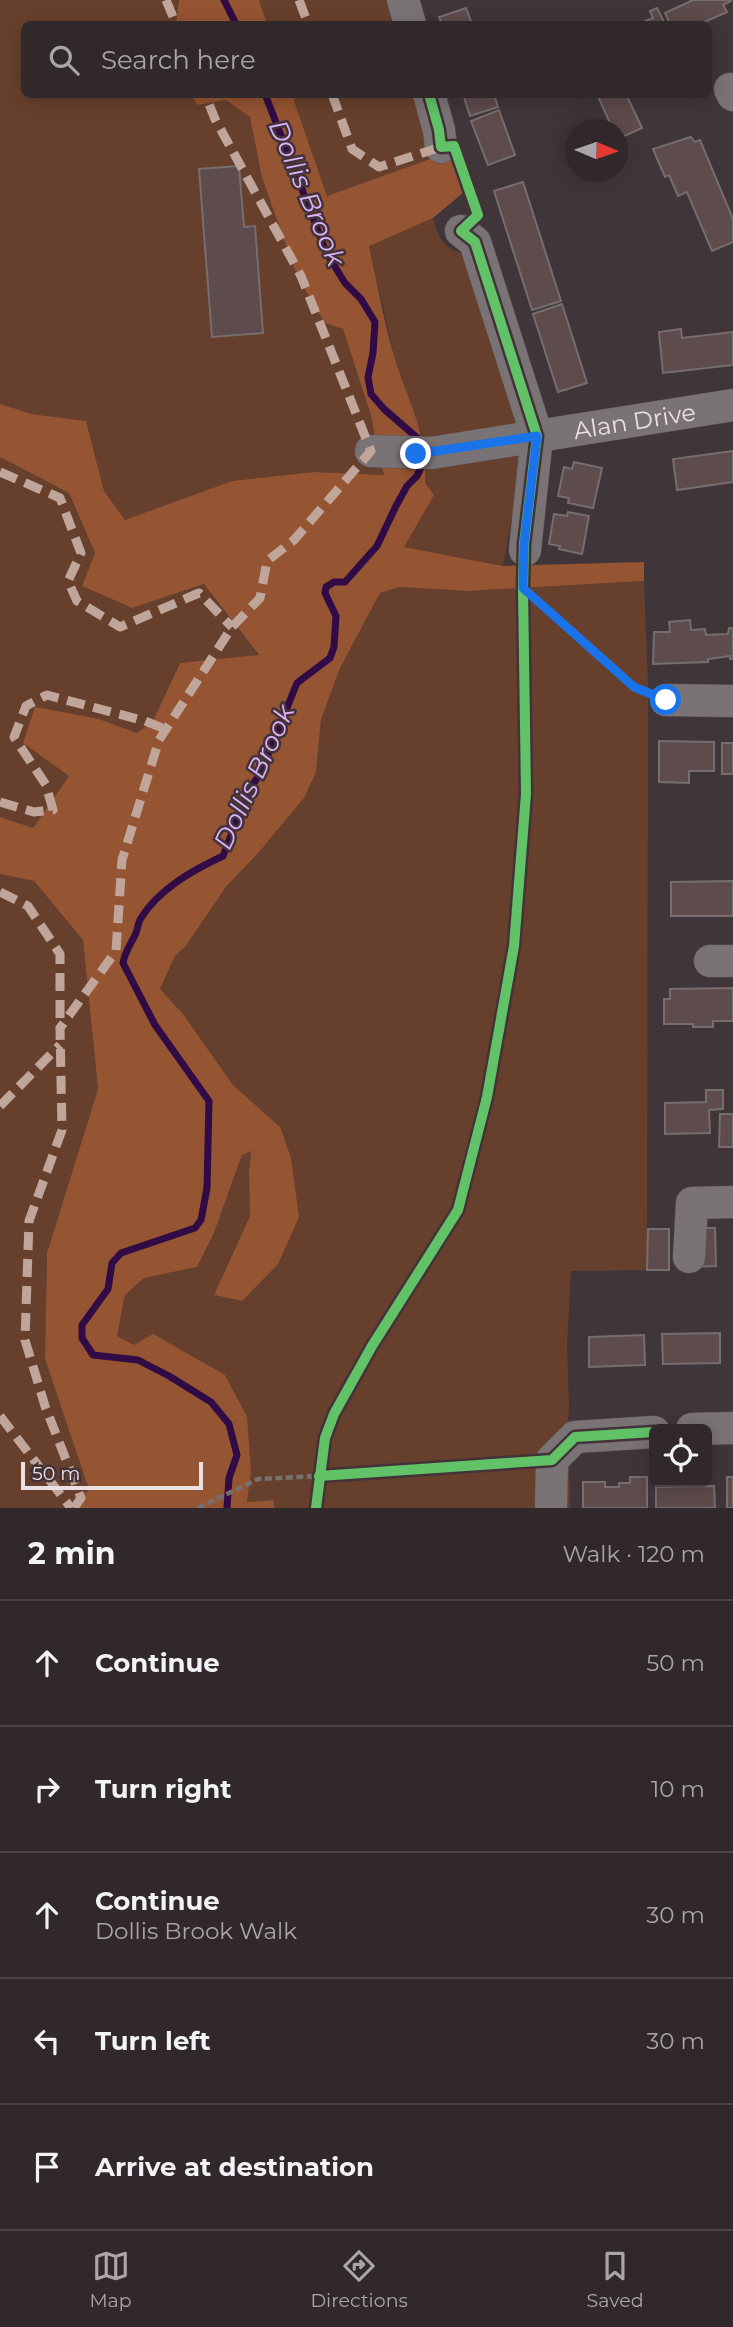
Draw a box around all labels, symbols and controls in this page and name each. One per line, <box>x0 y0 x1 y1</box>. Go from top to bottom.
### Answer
search box <box>21 21 712 98</box>
icon: search <box>45 41 83 79</box>
text: Search here <box>101 44 256 76</box>
water label: Dollis Brook <box>262 115 353 272</box>
north arrow <box>565 119 628 182</box>
street label: Alan Drive <box>571 397 698 445</box>
route end <box>400 438 431 469</box>
route start <box>650 684 681 715</box>
water label: Dollis Brook <box>207 698 302 854</box>
map controls <box>649 1424 712 1487</box>
button: locate <box>649 1424 712 1487</box>
scale bar <box>21 1459 203 1491</box>
text: 50 m <box>32 1462 80 1485</box>
text: 2 min <box>28 1535 115 1572</box>
text: Walk · 120 m <box>562 1540 705 1568</box>
icon: ahead <box>28 1644 66 1682</box>
text: Continue <box>95 1647 220 1679</box>
text: 50 m <box>646 1649 705 1677</box>
icon: right <box>28 1770 66 1808</box>
text: Turn right <box>95 1773 231 1805</box>
text: 10 m <box>651 1775 705 1803</box>
text: Continue <box>95 1885 220 1917</box>
icon: ahead <box>28 1896 66 1934</box>
text: 30 m <box>646 1901 705 1929</box>
text: Dollis Brook Walk <box>95 1917 297 1945</box>
icon: left <box>28 2022 66 2060</box>
text: Turn left <box>95 2025 211 2057</box>
text: 30 m <box>646 2027 705 2055</box>
icon: arrive <box>28 2148 66 2186</box>
text: Arrive at destination <box>95 2151 374 2183</box>
tab: Map <box>89 2247 132 2312</box>
tab: Directions <box>310 2247 408 2312</box>
tab: Saved <box>587 2247 644 2312</box>

